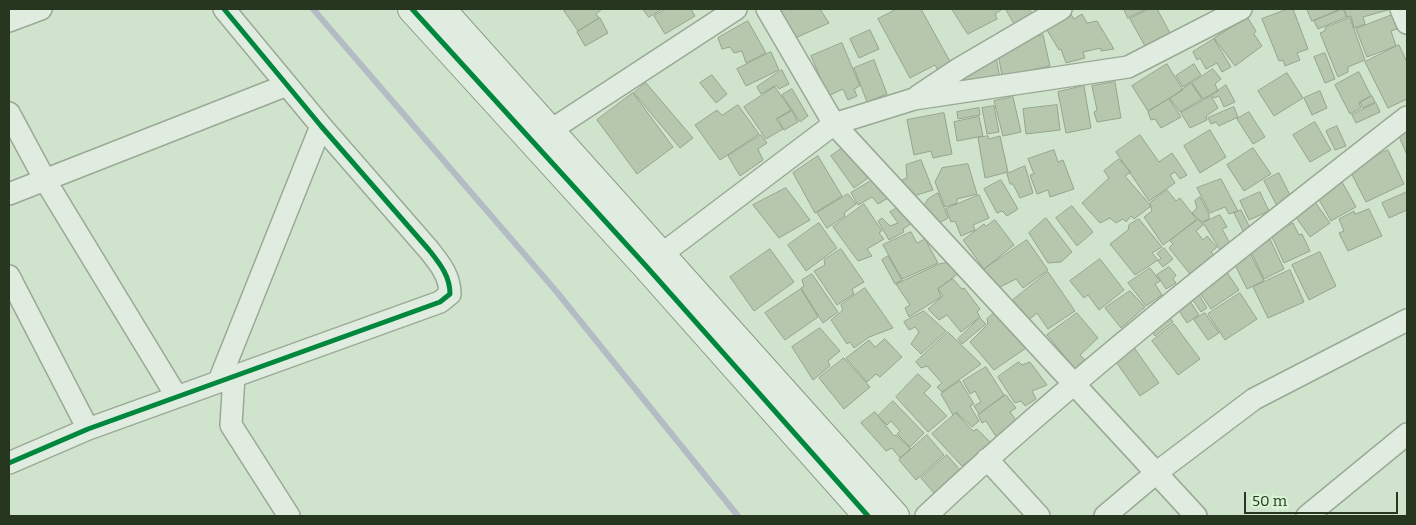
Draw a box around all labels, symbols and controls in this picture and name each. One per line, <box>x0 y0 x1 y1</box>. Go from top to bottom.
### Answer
scale bar <box>1246 482 1400 514</box>
text: 50 m <box>1252 492 1287 510</box>

